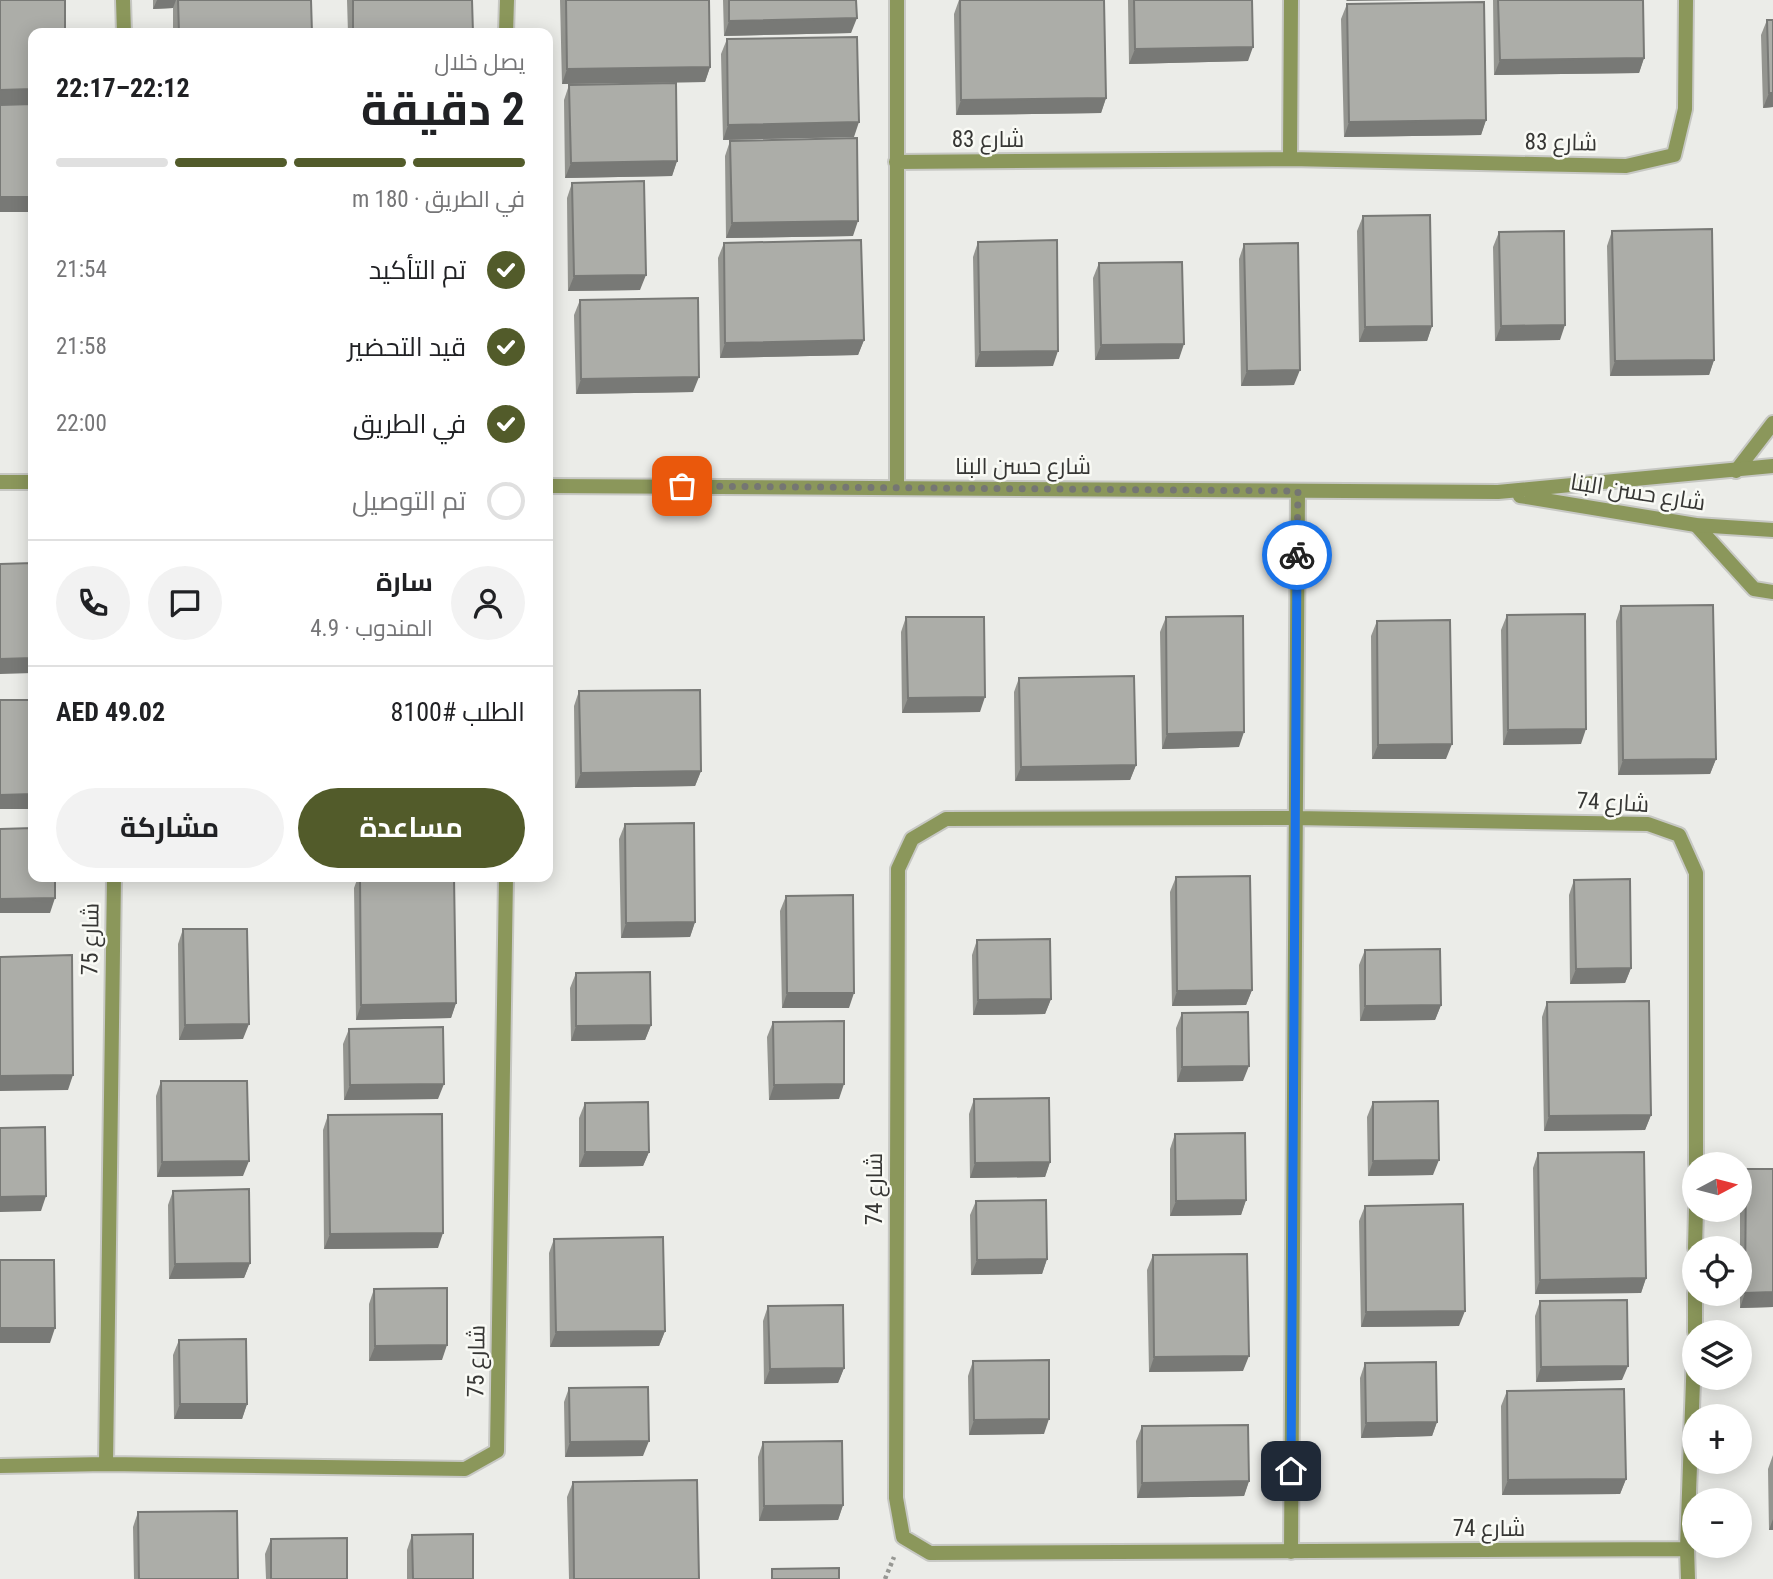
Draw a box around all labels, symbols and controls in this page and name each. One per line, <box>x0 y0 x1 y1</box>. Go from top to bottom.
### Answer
text: يصل خلال <box>434 49 525 76</box>
text: 22:12–22:17 <box>56 73 190 103</box>
text: 2 دقيقة <box>361 82 525 136</box>
street label: شارع 83 <box>952 126 1024 155</box>
street label: شارع 83 <box>1524 128 1598 159</box>
text: في الطريق · 180 m <box>352 186 525 213</box>
icon: check <box>487 251 525 289</box>
text: تم التأكيد <box>369 255 466 285</box>
text: 21:54 <box>56 256 107 283</box>
icon: check <box>487 328 525 366</box>
text: قيد التحضير <box>348 332 466 362</box>
text: 21:58 <box>56 333 107 360</box>
icon: check <box>487 405 525 443</box>
text: في الطريق <box>353 409 466 439</box>
text: 22:00 <box>56 410 107 437</box>
street label: شارع حسن البنا <box>955 453 1091 482</box>
pin <box>652 456 712 516</box>
icon: bag <box>663 467 701 505</box>
street label: شارع حسن البنا <box>1568 469 1707 518</box>
text: تم التوصيل <box>352 486 466 516</box>
courier <box>1262 520 1332 590</box>
icon: bike <box>1278 536 1316 574</box>
button: phone <box>56 566 130 640</box>
button: chat <box>148 566 222 640</box>
button: person <box>451 566 525 640</box>
text: سارة <box>376 567 433 597</box>
text: المندوب · 4.9 <box>310 615 433 642</box>
text: AED 49.02 <box>56 697 165 727</box>
text: الطلب #8100 <box>391 697 525 727</box>
street label: شارع 74 <box>1576 787 1650 820</box>
button: مشاركة <box>56 788 284 868</box>
button: مساعدة <box>298 788 525 868</box>
street label: شارع 75 <box>76 902 107 976</box>
north arrow <box>1682 1152 1752 1222</box>
map controls <box>1682 1152 1752 1558</box>
street label: شارع 74 <box>861 1153 890 1225</box>
button: locate <box>1682 1236 1752 1306</box>
button: layers <box>1682 1320 1752 1390</box>
street label: شارع 75 <box>462 1324 493 1398</box>
button: + <box>1682 1404 1752 1474</box>
pin <box>1261 1441 1321 1501</box>
icon: home <box>1272 1452 1310 1490</box>
button: − <box>1682 1488 1752 1558</box>
street label: شارع 74 <box>1453 1515 1525 1544</box>

